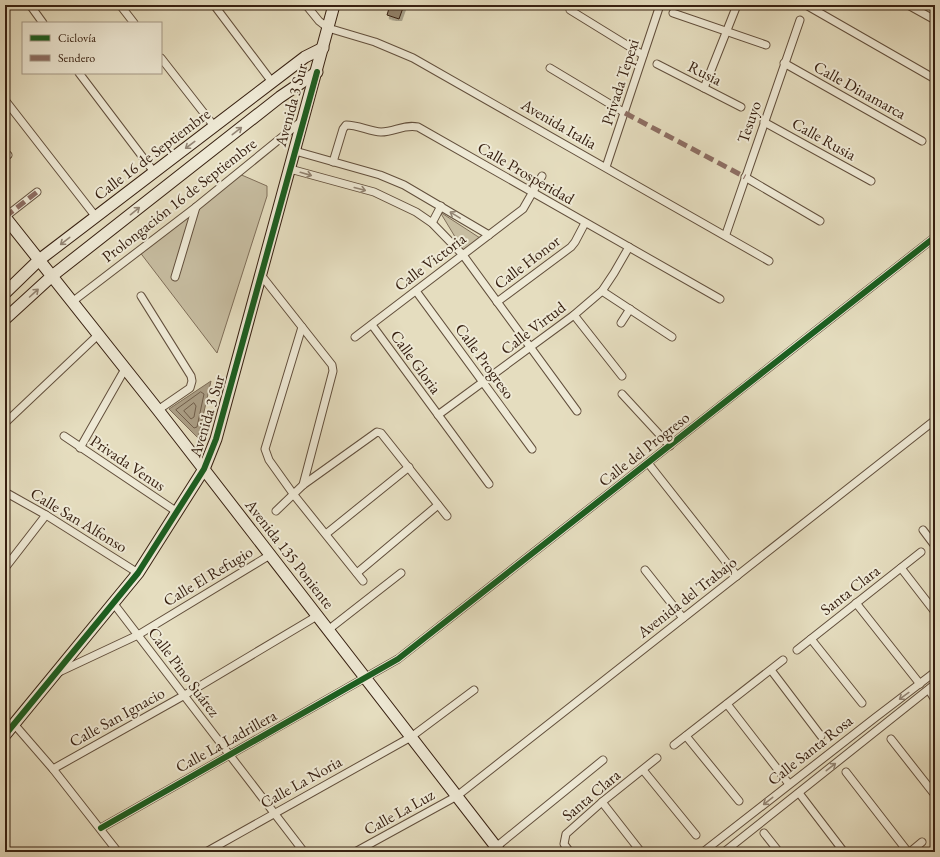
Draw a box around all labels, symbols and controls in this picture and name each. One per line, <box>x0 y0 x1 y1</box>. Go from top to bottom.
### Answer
legend <box>22 22 162 74</box>
text: Ciclovía <box>58 30 96 46</box>
street label: Privada Tepexi <box>596 36 644 128</box>
text: Sendero <box>58 50 95 66</box>
street label: Rusia <box>685 56 726 91</box>
street label: Calle Dinamarca <box>810 56 910 124</box>
street label: Avenida 3 Sur <box>270 61 312 150</box>
street label: Avenida Italia <box>517 93 601 154</box>
street label: Tesuyo <box>732 98 766 146</box>
street label: Calle 16 de Septiembre <box>90 103 214 205</box>
street label: Calle Rusia <box>788 113 860 165</box>
one-way arrow <box>232 127 243 135</box>
street label: Prolongación 16 de Septiembre <box>97 133 261 267</box>
street label: Calle Prosperidad <box>474 137 579 210</box>
one-way arrow <box>184 141 195 149</box>
one-way arrow <box>300 171 313 178</box>
one-way arrow <box>354 186 367 193</box>
one-way arrow <box>129 207 140 216</box>
one-way arrow <box>449 210 461 218</box>
street label: Calle Victoria <box>390 228 470 296</box>
street label: Calle Honor <box>490 230 565 294</box>
one-way arrow <box>60 236 71 245</box>
one-way arrow <box>29 288 39 298</box>
street label: Calle Virtud <box>496 296 570 359</box>
street label: Calle Progreso <box>450 319 520 403</box>
street label: Calle Gloria <box>386 326 447 399</box>
street label: Avenida 3 Sur <box>184 372 230 461</box>
street label: Calle del Progreso <box>594 407 694 491</box>
street label: Privada Venus <box>86 430 170 496</box>
street label: Calle San Alfonso <box>27 483 131 557</box>
street label: Avenida 135 Poniente <box>240 494 339 613</box>
street label: Calle El Refugio <box>159 541 257 611</box>
street label: Avenida del Trabajo <box>632 552 741 643</box>
street label: Santa Clara <box>816 560 885 620</box>
street label: Calle Pino Suárez <box>143 623 225 721</box>
street label: Calle San Ignacio <box>66 682 168 752</box>
one-way arrow <box>899 692 910 700</box>
street label: Calle La Ladrillera <box>172 704 281 777</box>
street label: Calle Santa Rosa <box>763 710 857 790</box>
street label: Calle La Noria <box>257 751 346 813</box>
one-way arrow <box>826 763 837 771</box>
street label: Santa Clara <box>557 764 625 826</box>
street label: Calle La Luz <box>360 784 438 840</box>
one-way arrow <box>762 797 773 805</box>

